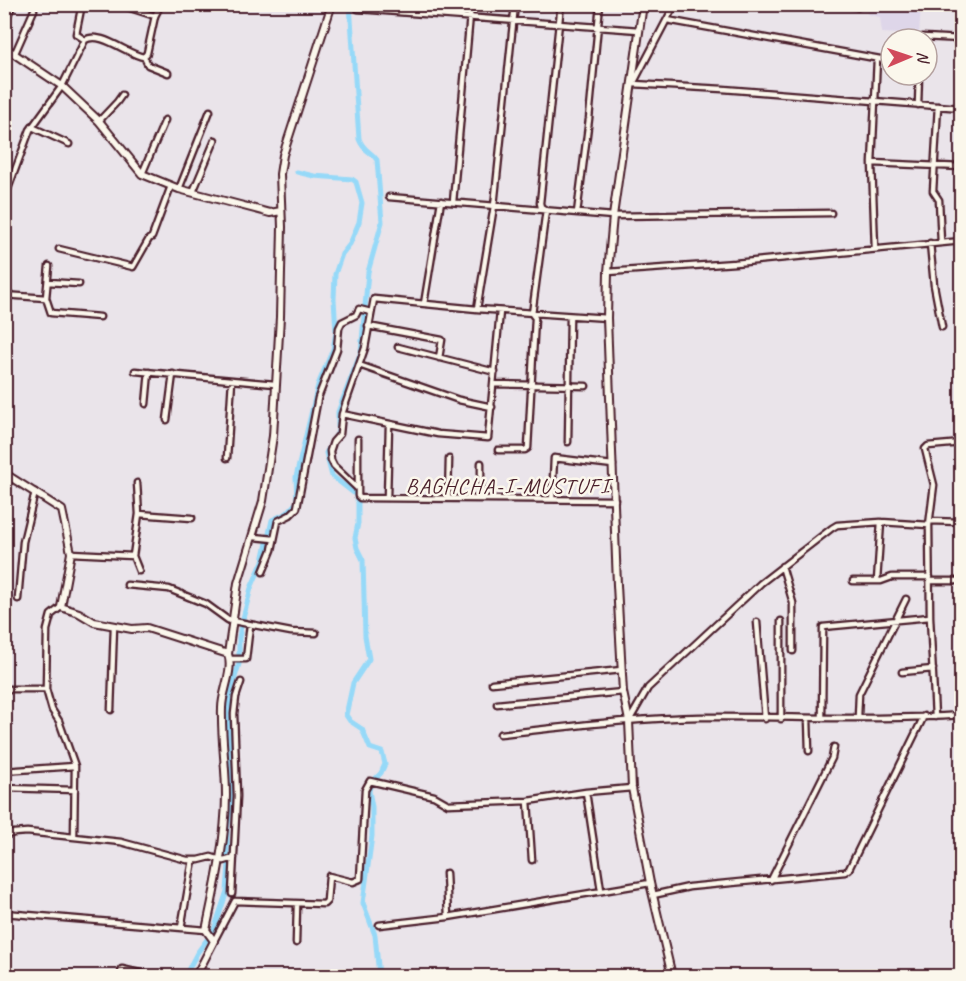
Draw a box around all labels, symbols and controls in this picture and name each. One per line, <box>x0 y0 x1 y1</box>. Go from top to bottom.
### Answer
north arrow <box>879 27 939 87</box>
text: N <box>913 51 933 65</box>
district label: BAGHCHA-I-MUSTUFI <box>406 472 614 500</box>

